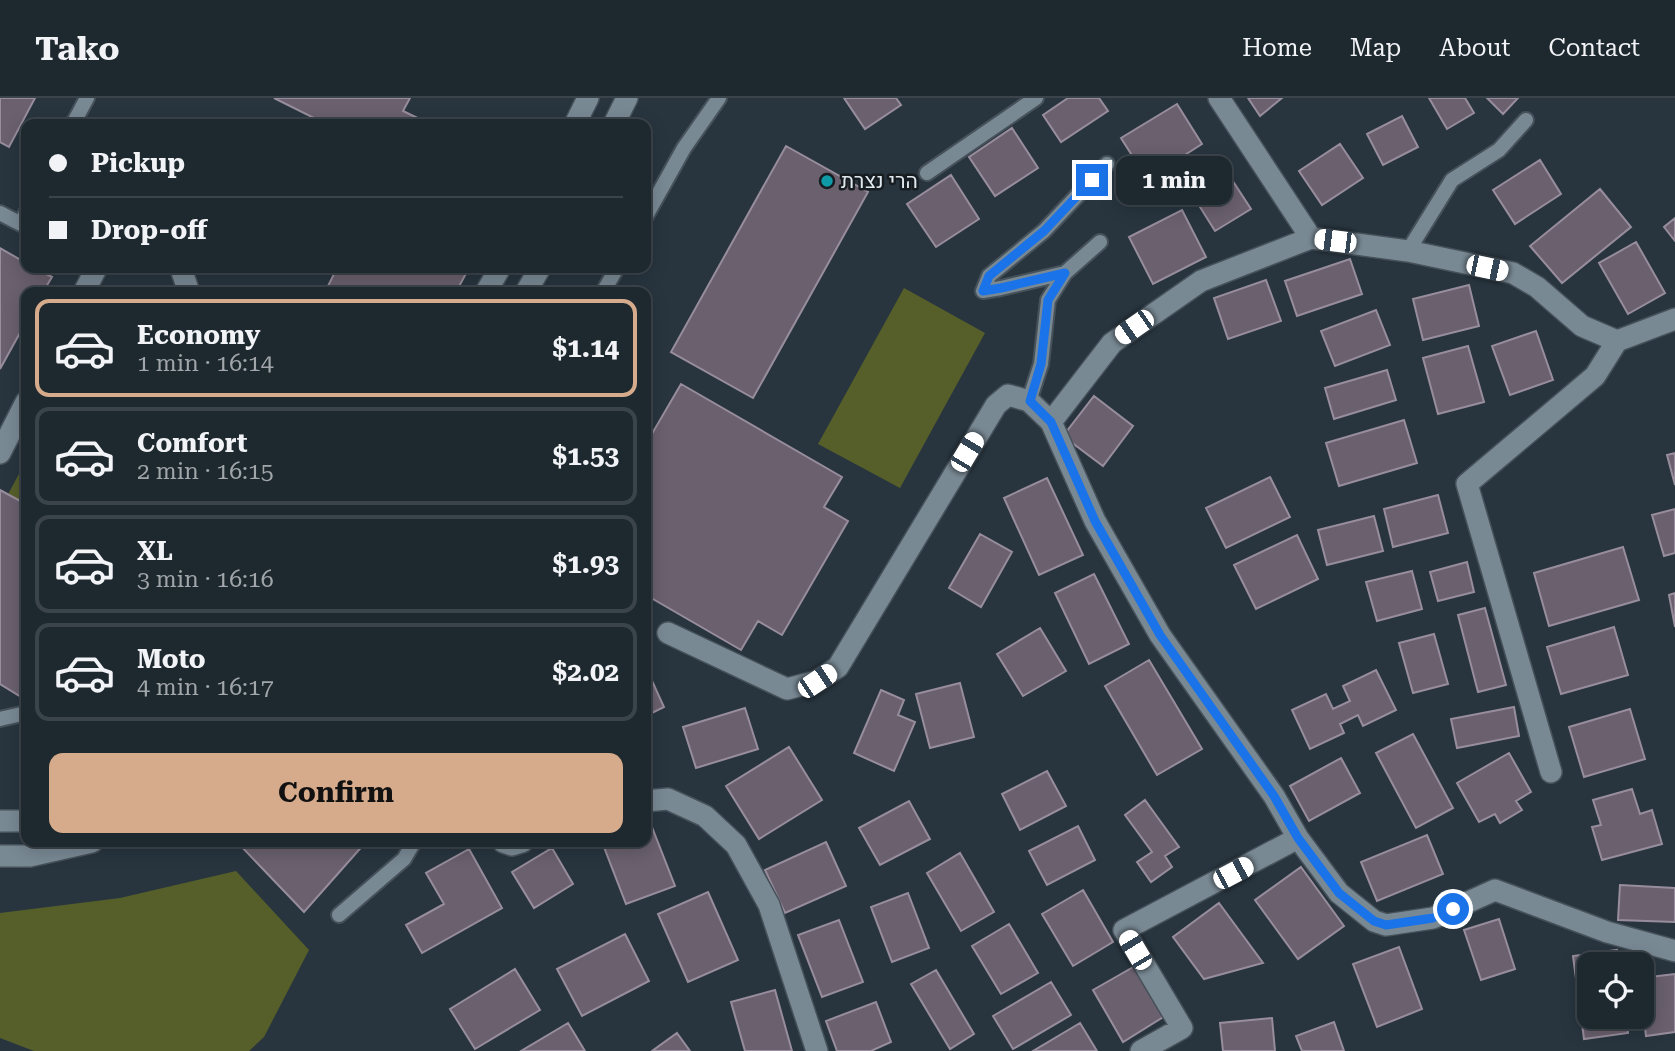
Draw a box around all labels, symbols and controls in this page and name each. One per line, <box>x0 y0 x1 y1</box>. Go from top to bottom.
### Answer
text: Tako <box>35 29 120 68</box>
text: Home <box>1242 34 1312 62</box>
text: Map <box>1350 34 1401 62</box>
text: About <box>1439 34 1510 62</box>
text: Contact <box>1548 34 1640 62</box>
text: Pickup <box>91 148 185 178</box>
callout: 1 min <box>1116 155 1232 204</box>
route end <box>1076 164 1108 196</box>
text: 1 min <box>1142 167 1206 194</box>
place label: הרי נצרת <box>841 169 918 193</box>
marker: הרי נצרת <box>819 173 835 189</box>
text: Drop-off <box>91 215 207 245</box>
car <box>1313 228 1358 254</box>
car <box>1465 253 1510 283</box>
car <box>1111 306 1158 348</box>
icon: car <box>53 317 116 380</box>
text: Economy <box>137 320 260 350</box>
text: $1.14 <box>553 333 619 363</box>
text: 1 min · 16:14 <box>137 350 274 377</box>
icon: car <box>53 425 116 488</box>
text: Comfort <box>137 428 247 458</box>
car <box>948 429 987 475</box>
text: $1.53 <box>553 441 619 471</box>
text: 2 min · 16:15 <box>137 458 274 485</box>
icon: car <box>53 533 116 596</box>
text: XL <box>137 536 173 566</box>
text: $1.93 <box>553 549 619 579</box>
text: 3 min · 16:16 <box>137 566 274 593</box>
icon: car <box>53 641 116 704</box>
text: Moto <box>137 644 206 674</box>
text: $2.02 <box>553 657 619 687</box>
car <box>794 661 841 701</box>
text: 4 min · 16:17 <box>137 674 274 701</box>
button: Confirm <box>49 753 623 833</box>
car <box>1210 854 1257 892</box>
route start <box>1437 893 1469 925</box>
car <box>1116 927 1155 973</box>
map controls <box>1577 952 1654 1029</box>
button: locate <box>1577 952 1654 1029</box>

